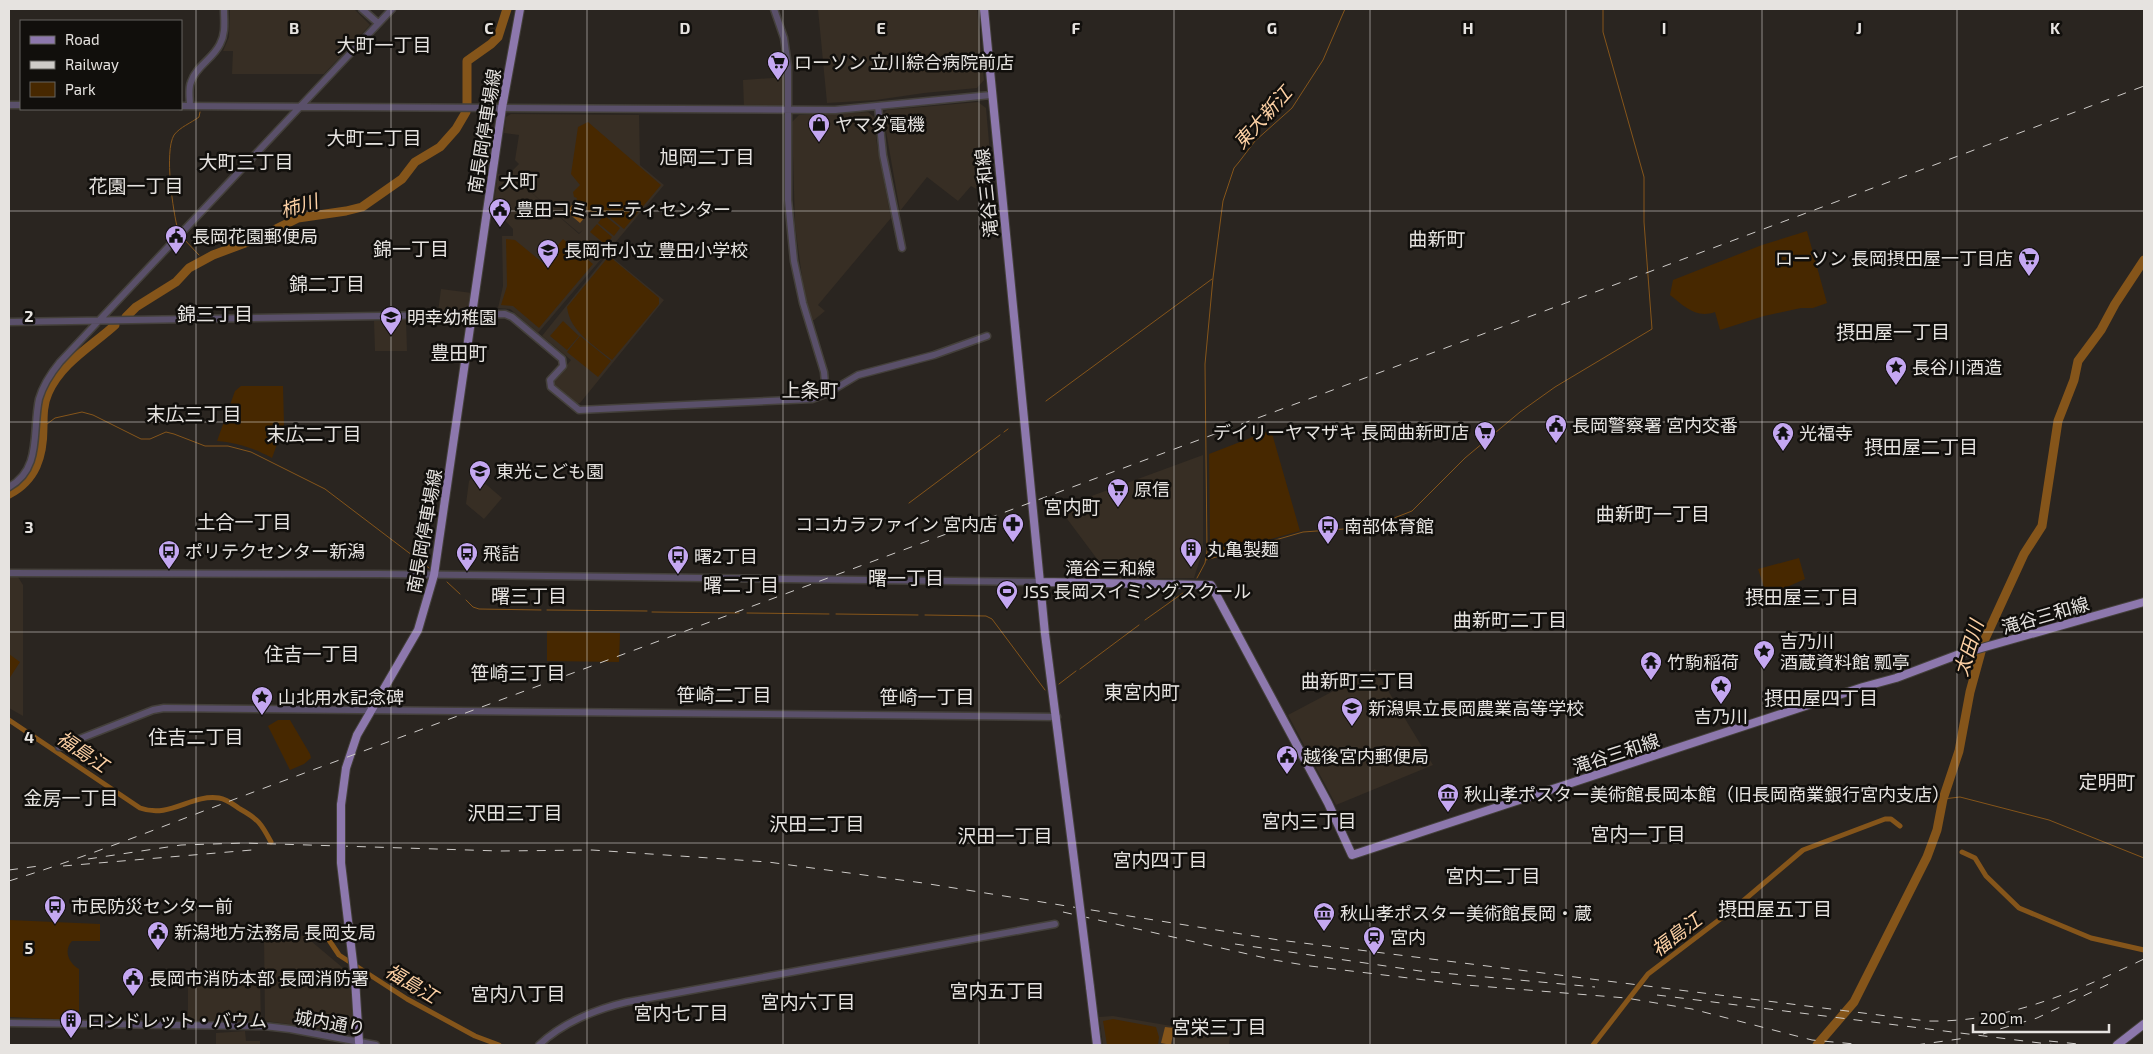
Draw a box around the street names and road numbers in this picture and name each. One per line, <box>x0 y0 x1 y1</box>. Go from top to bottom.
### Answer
street label: 南長岡停車場線 <box>463 67 505 195</box>
street label: 滝谷三和線 <box>970 147 1002 239</box>
street label: 南長岡停車場線 <box>402 467 446 595</box>
street label: 滝谷三和線 <box>1065 557 1155 579</box>
street label: 滝谷三和線 <box>1999 592 2091 638</box>
street label: 滝谷三和線 <box>1570 729 1662 777</box>
street label: 城内通り <box>293 1005 367 1039</box>

